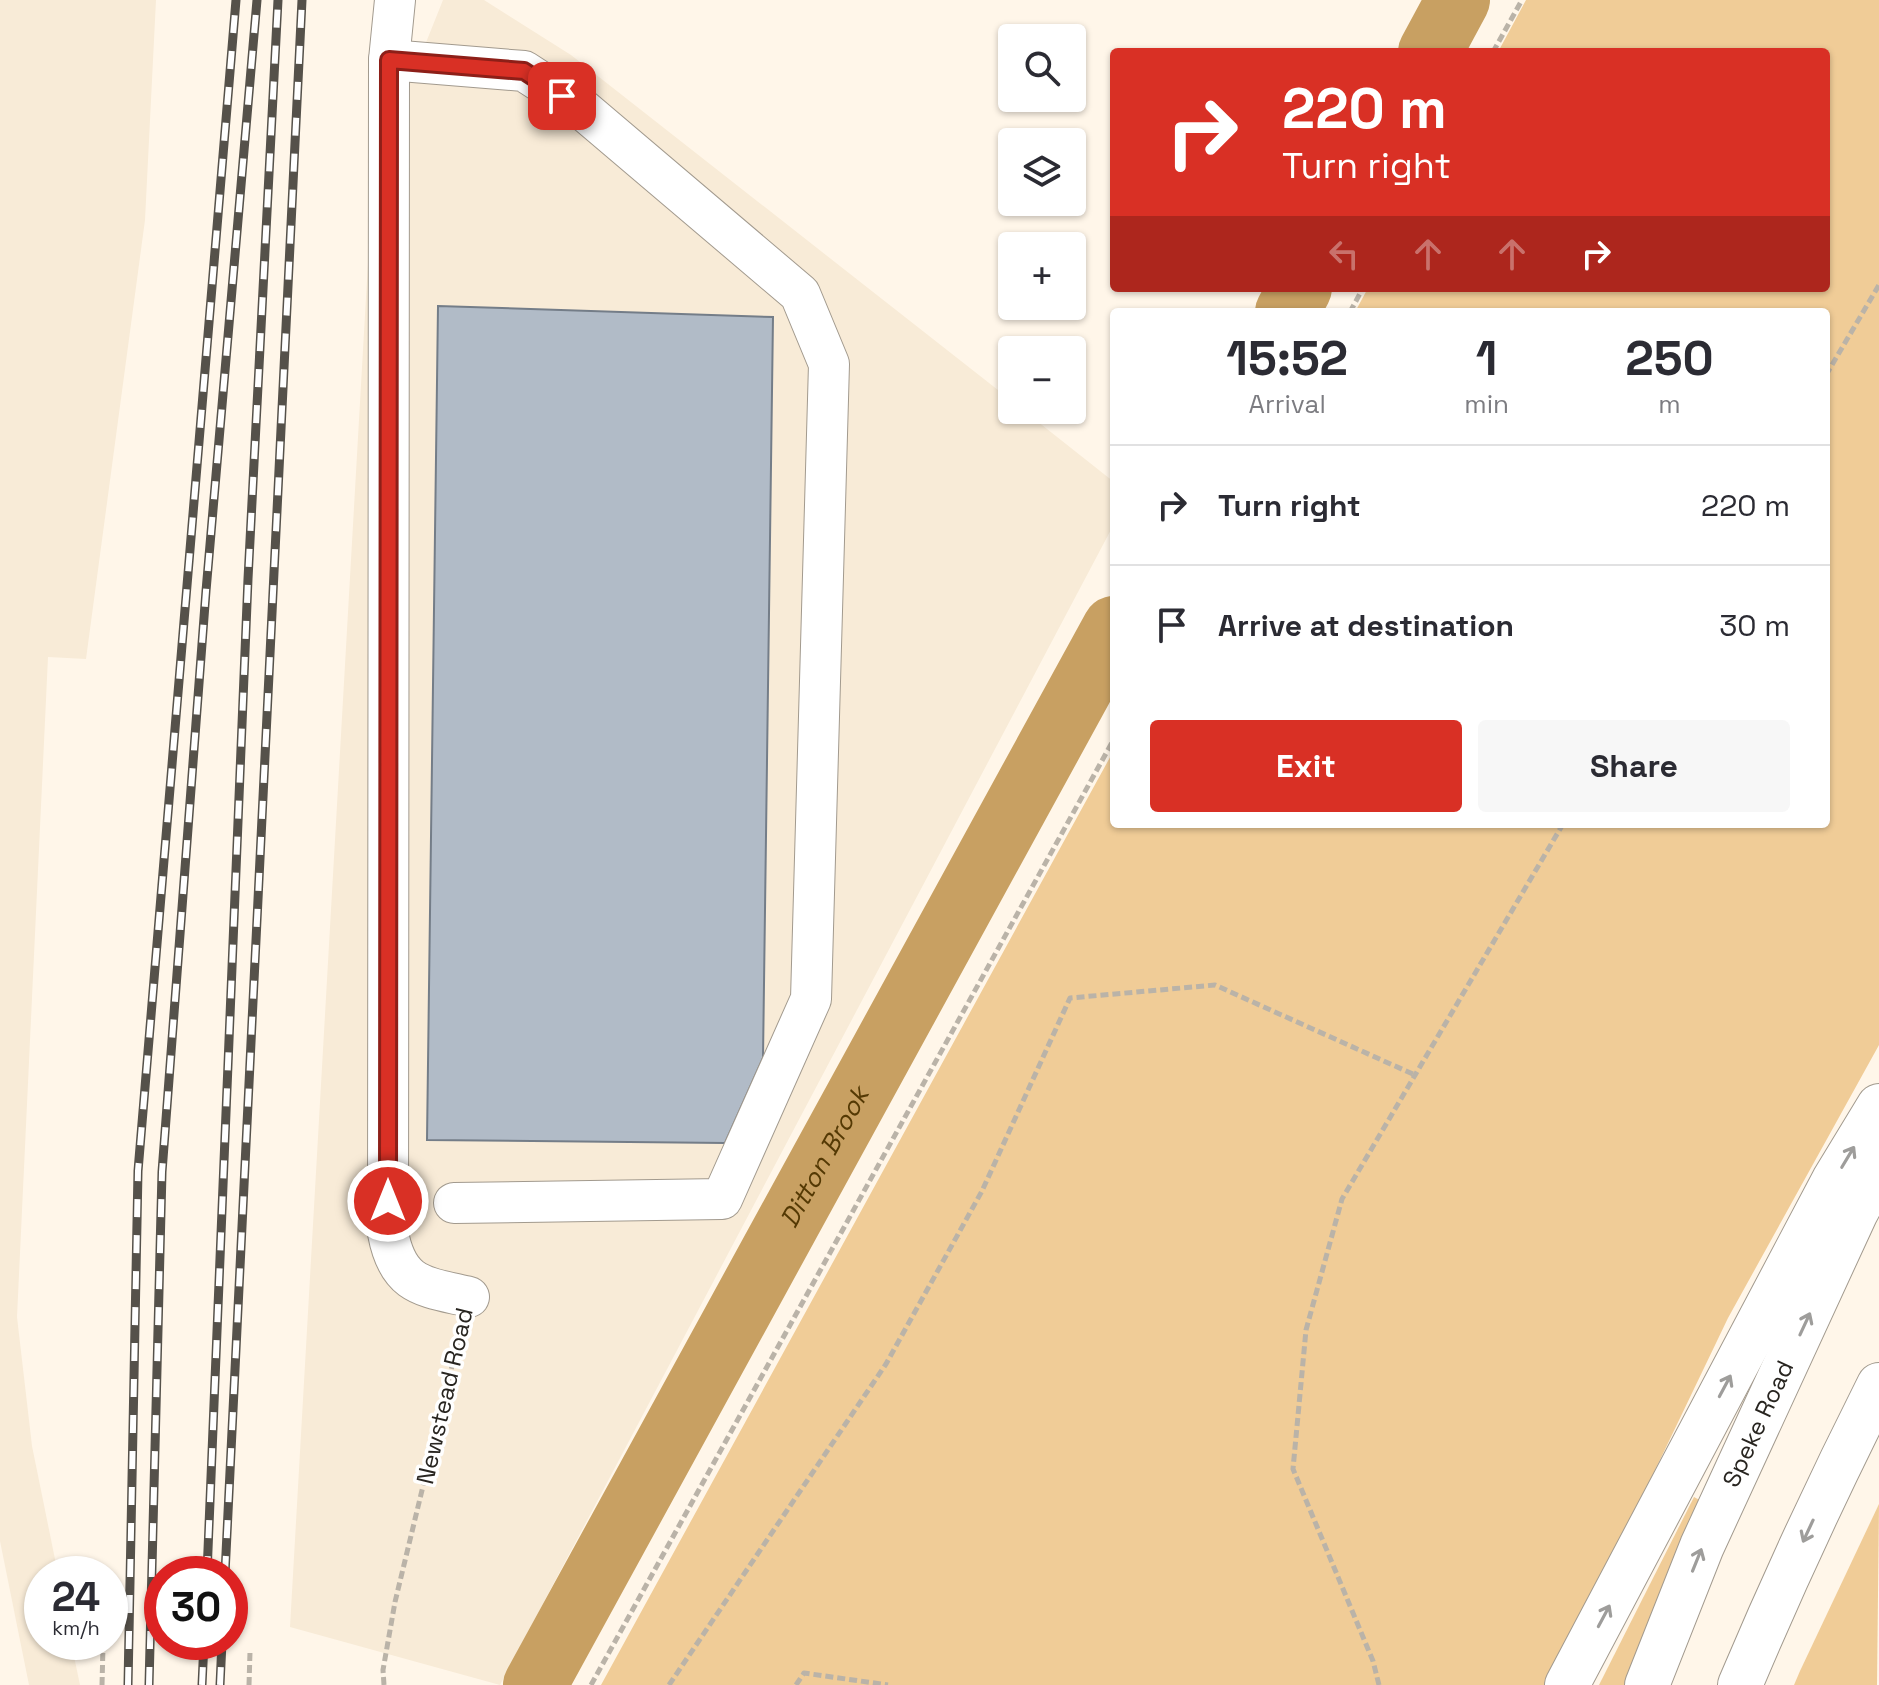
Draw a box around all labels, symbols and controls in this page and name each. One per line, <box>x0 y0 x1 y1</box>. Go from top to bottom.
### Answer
map controls <box>998 24 1086 424</box>
button: search <box>998 24 1086 112</box>
pin <box>528 62 596 130</box>
text: 220 m <box>1282 73 1447 144</box>
icon: arrive <box>540 74 584 118</box>
icon: right <box>1150 80 1254 184</box>
button: layers <box>998 128 1086 216</box>
text: Turn right <box>1282 143 1451 189</box>
button: + <box>998 232 1086 320</box>
icon: left <box>1322 232 1366 276</box>
icon: ahead <box>1406 232 1450 276</box>
icon: ahead <box>1490 232 1534 276</box>
icon: right <box>1574 232 1618 276</box>
text: 15:52 <box>1226 328 1348 389</box>
text: 1 <box>1476 328 1497 389</box>
text: 250 <box>1625 328 1714 389</box>
button: − <box>998 336 1086 424</box>
text: Arrival <box>1249 387 1326 421</box>
text: min <box>1464 387 1509 421</box>
text: m <box>1658 387 1681 421</box>
icon: right <box>1150 483 1194 527</box>
text: Turn right <box>1218 486 1361 525</box>
text: 220 m <box>1701 486 1790 525</box>
icon: arrive <box>1150 603 1194 647</box>
text: Arrive at destination <box>1218 606 1514 645</box>
text: 30 m <box>1719 606 1790 645</box>
button: Exit <box>1150 720 1462 812</box>
button: Share <box>1478 720 1790 812</box>
water label: Ditton Brook <box>772 1078 878 1233</box>
one-way arrow <box>1840 1146 1856 1169</box>
position arrow <box>346 1159 430 1243</box>
street label: Newstead Road <box>409 1305 480 1487</box>
one-way arrow <box>1798 1312 1813 1337</box>
street label: Speke Road <box>1715 1355 1800 1492</box>
one-way arrow <box>1718 1375 1734 1398</box>
one-way arrow <box>1800 1519 1815 1543</box>
one-way arrow <box>1691 1548 1705 1573</box>
speed limit sign: 30 <box>144 1556 248 1660</box>
text: 24 <box>52 1572 100 1623</box>
one-way arrow <box>1596 1605 1612 1628</box>
text: km/h <box>52 1615 100 1641</box>

